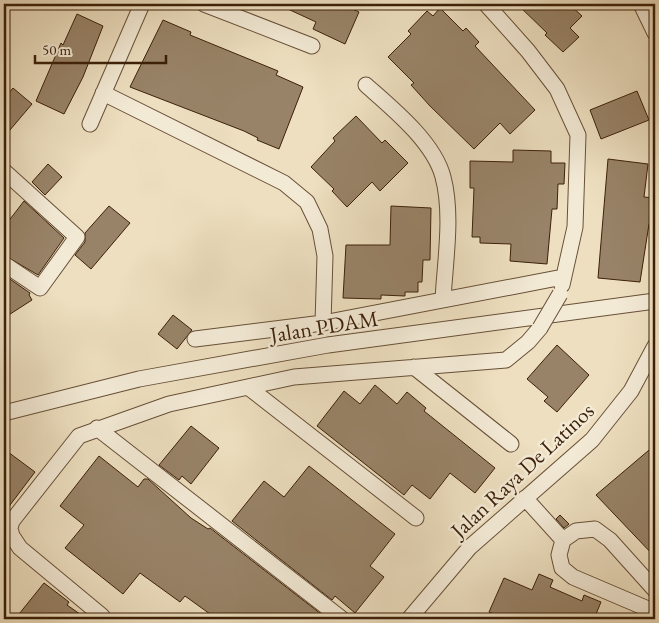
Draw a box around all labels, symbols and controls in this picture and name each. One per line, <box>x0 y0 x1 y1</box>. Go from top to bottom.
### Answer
scale bar <box>35 32 166 64</box>
text: 50 m <box>42 40 71 59</box>
street label: Jalan PDAM <box>266 304 381 350</box>
street label: Jalan Raya De Latinos <box>443 396 600 546</box>

